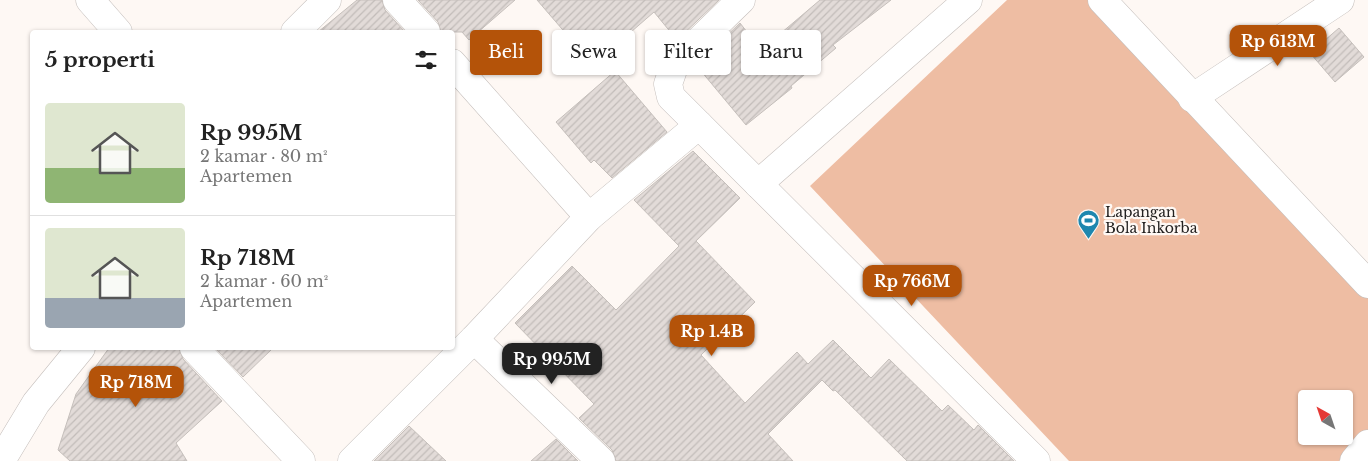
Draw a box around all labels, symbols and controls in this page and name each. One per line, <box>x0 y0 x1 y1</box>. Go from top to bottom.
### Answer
pin: Rp 613M <box>1232 24 1324 67</box>
chip: Beli <box>470 30 542 75</box>
chip: Sewa <box>552 30 635 75</box>
chip: Filter <box>645 30 731 75</box>
chip: Baru <box>741 30 821 75</box>
text: Rp 613M <box>1241 31 1315 51</box>
icon: filters <box>412 46 440 74</box>
text: 5 properti <box>45 47 155 73</box>
text: Rp 995M <box>200 120 302 146</box>
icon: home <box>85 123 145 183</box>
text: 2 kamar · 80 m² <box>200 146 328 166</box>
text: Apartemen <box>200 166 292 186</box>
place label: Lapangan Bola Inkorba <box>1105 203 1198 237</box>
sports icon: Lapangan Bola Inkorba <box>1077 208 1101 239</box>
text: Rp 718M <box>200 245 295 271</box>
icon: home <box>85 248 145 308</box>
pin: Rp 766M <box>866 264 958 307</box>
text: 2 kamar · 60 m² <box>200 271 328 291</box>
text: Rp 766M <box>874 271 950 291</box>
text: Apartemen <box>200 291 292 311</box>
pin: Rp 1.4B <box>666 314 758 357</box>
text: Rp 1.4B <box>681 321 743 341</box>
pin: Rp 995M <box>506 342 598 385</box>
text: Rp 995M <box>513 349 591 369</box>
pin: Rp 718M <box>90 366 182 408</box>
text: Rp 718M <box>100 372 172 392</box>
north arrow <box>1298 390 1352 445</box>
map controls <box>1298 390 1353 445</box>

